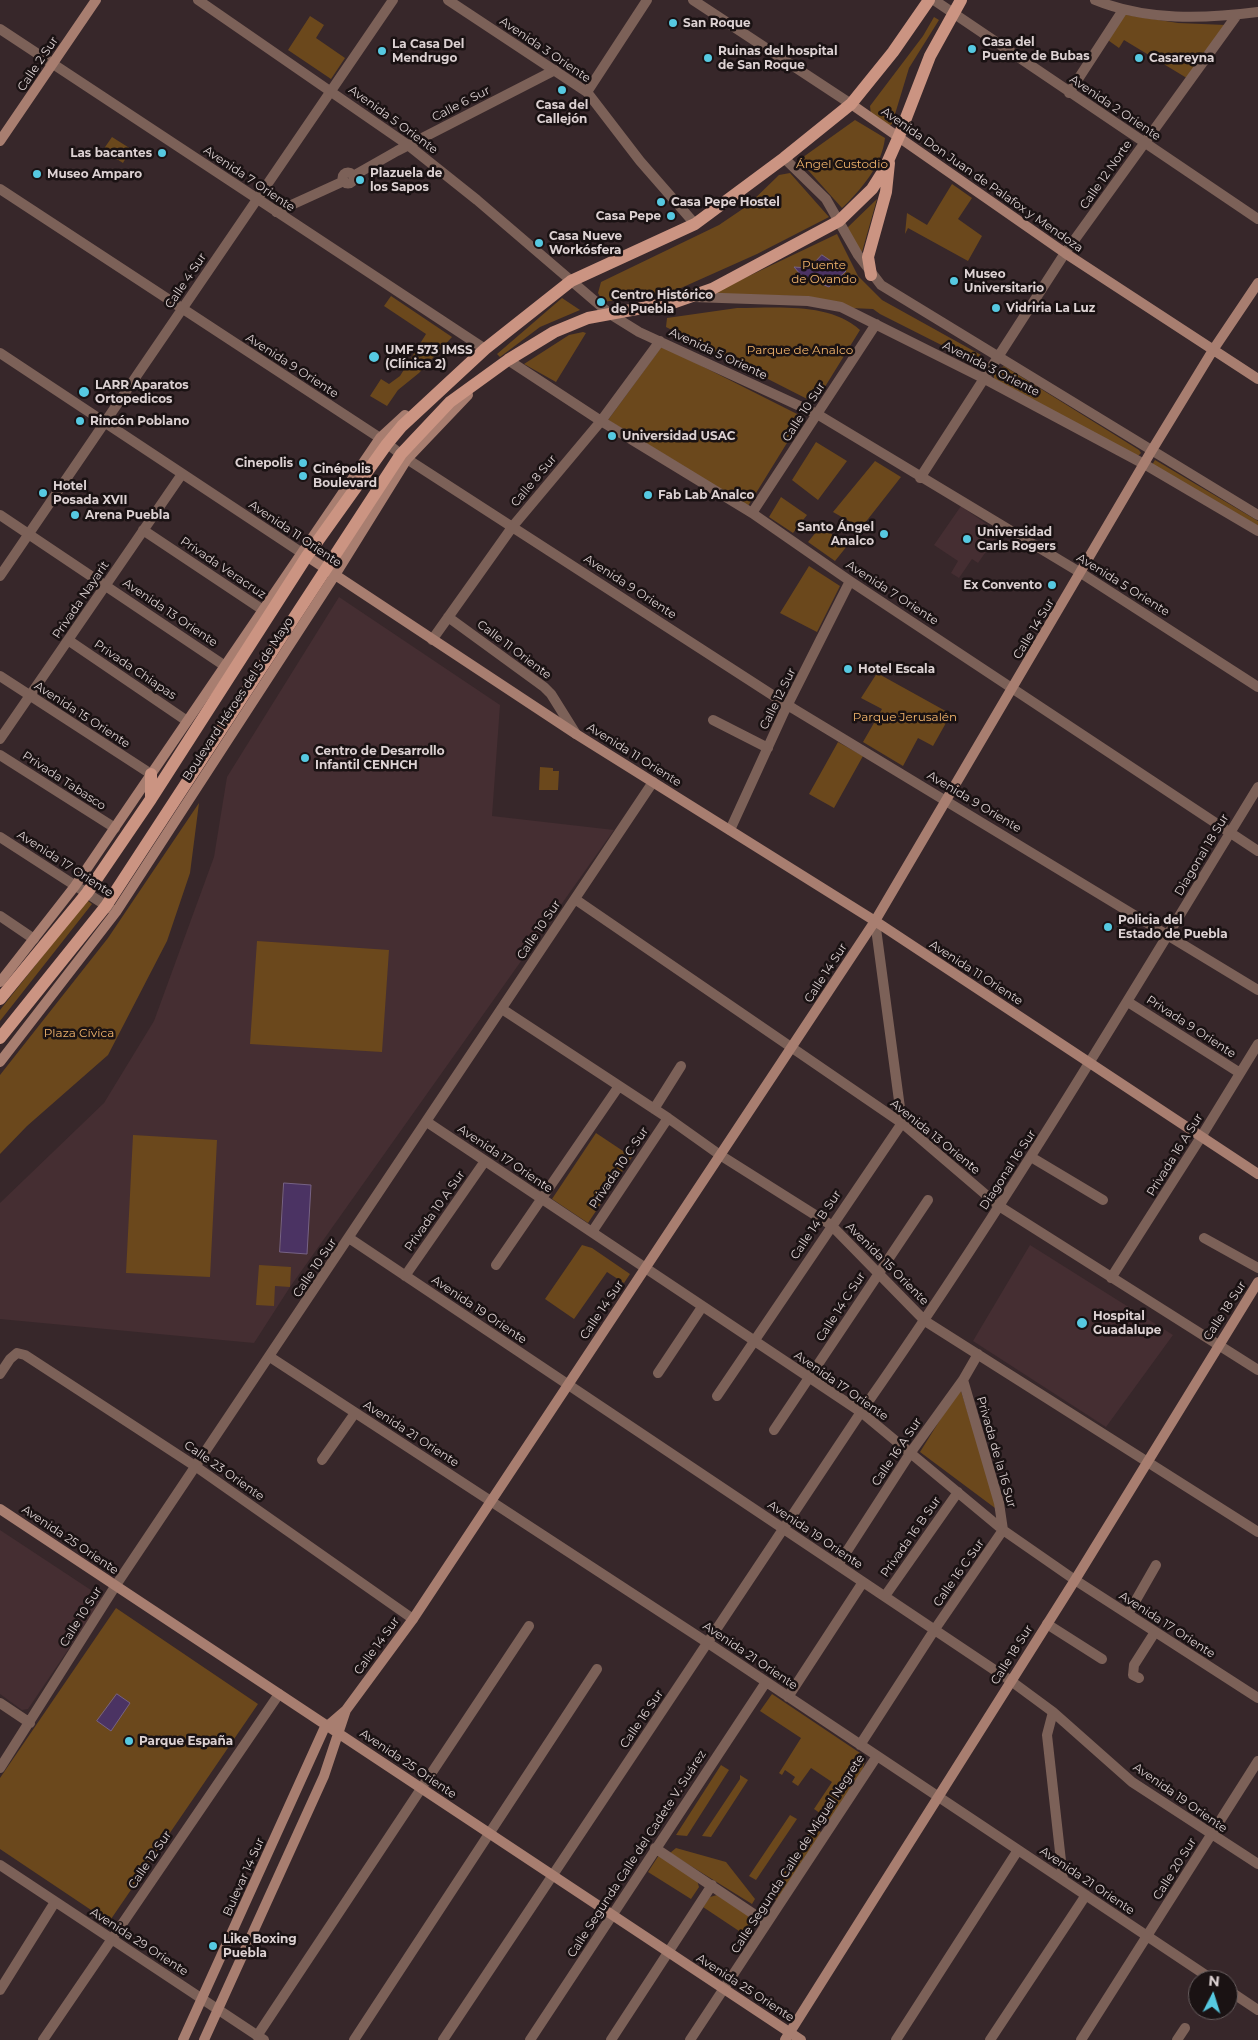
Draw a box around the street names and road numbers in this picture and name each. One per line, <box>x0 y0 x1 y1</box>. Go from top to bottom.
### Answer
street label: Avenida 3 Oriente <box>497 14 593 86</box>
street label: Calle 2 Sur <box>15 34 61 94</box>
street label: Avenida 2 Oriente <box>1067 72 1163 144</box>
street label: Avenida 5 Oriente <box>346 83 440 157</box>
street label: Calle 6 Sur <box>430 83 492 125</box>
street label: Avenida Don Juan de Palafox y Mendoza <box>878 104 1086 256</box>
street label: Calle 12 Norte <box>1077 138 1135 212</box>
street label: Avenida 7 Oriente <box>201 143 297 215</box>
street label: Calle 4 Sur <box>162 251 210 311</box>
street label: Avenida 5 Oriente <box>667 325 769 383</box>
street label: Avenida 9 Oriente <box>243 331 341 401</box>
street label: Avenida 3 Oriente <box>940 338 1042 400</box>
street label: Calle 10 Sur <box>779 380 829 444</box>
street label: Calle 8 Sur <box>508 452 560 510</box>
street label: Avenida 11 Oriente <box>246 498 344 570</box>
street label: Privada Veracruz <box>177 534 269 602</box>
street label: Avenida 5 Oriente <box>1074 551 1172 619</box>
street label: Avenida 9 Oriente <box>581 552 679 622</box>
street label: Privada Nayarit <box>50 558 112 642</box>
street label: Avenida 7 Oriente <box>843 558 941 628</box>
street label: Avenida 13 Oriente <box>120 576 220 650</box>
street label: Calle 14 Sur <box>1010 596 1058 662</box>
street label: Boulevard Héroes del 5 de Mayo <box>180 615 296 783</box>
street label: Calle 11 Oriente <box>474 617 554 683</box>
street label: Privada Chiapas <box>91 637 179 703</box>
street label: Calle 12 Sur <box>757 666 799 732</box>
street label: Avenida 15 Oriente <box>31 679 133 751</box>
street label: Avenida 11 Oriente <box>584 720 684 790</box>
street label: Privada Tabasco <box>19 749 109 813</box>
street label: Avenida 9 Oriente <box>924 768 1024 836</box>
street label: Diagonal 18 Sur <box>1172 811 1232 899</box>
street label: Avenida 17 Oriente <box>14 828 116 900</box>
street label: Calle 10 Sur <box>514 898 564 962</box>
street label: Avenida 11 Oriente <box>927 937 1025 1009</box>
street label: Calle 14 Sur <box>801 941 851 1005</box>
street label: Privada 9 Oriente <box>1144 993 1238 1061</box>
street label: Avenida 13 Oriente <box>887 1096 983 1178</box>
street label: Privada 16 A Sur <box>1144 1111 1206 1199</box>
street label: Avenida 17 Oriente <box>455 1122 555 1196</box>
street label: Privada 10 C Sur <box>586 1124 652 1212</box>
street label: Diagonal 16 Sur <box>977 1127 1039 1213</box>
street label: Privada 10 A Sur <box>402 1168 468 1254</box>
street label: Calle 14 B Sur <box>788 1188 844 1262</box>
street label: Avenida 15 Oriente <box>843 1220 931 1308</box>
street label: Calle 10 Sur <box>290 1236 340 1300</box>
street label: Calle 14 C Sur <box>813 1270 869 1344</box>
street label: Avenida 19 Oriente <box>429 1273 529 1347</box>
street label: Calle 14 Sur <box>577 1278 627 1342</box>
street label: Calle 18 Sur <box>1201 1279 1249 1343</box>
street label: Avenida 17 Oriente <box>791 1348 891 1424</box>
street label: Privada de la 16 Sur <box>973 1395 1019 1509</box>
street label: Avenida 21 Oriente <box>360 1398 462 1470</box>
street label: Calle 16 A Sur <box>869 1415 925 1489</box>
street label: Calle 23 Oriente <box>181 1438 267 1504</box>
street label: Privada 16 B Sur <box>878 1494 944 1580</box>
street label: Avenida 19 Oriente <box>765 1498 865 1572</box>
street label: Avenida 25 Oriente <box>19 1502 121 1578</box>
street label: Calle 16 C Sur <box>930 1536 988 1610</box>
street label: Calle 10 Sur <box>57 1584 105 1650</box>
street label: Avenida 17 Oriente <box>1116 1589 1218 1661</box>
street label: Calle 14 Sur <box>351 1614 403 1678</box>
street label: Avenida 21 Oriente <box>700 1619 800 1693</box>
street label: Calle 18 Sur <box>988 1622 1036 1688</box>
street label: Calle 16 Sur <box>617 1687 667 1751</box>
street label: Avenida 25 Oriente <box>357 1726 459 1802</box>
street label: Calle Segunda Calle del Cadete V. Suárez <box>565 1748 709 1960</box>
street label: Calle Segunda Calle de Miguel Negrete <box>728 1752 868 1956</box>
street label: Avenida 19 Oriente <box>1130 1760 1230 1836</box>
street label: Calle 12 Sur <box>125 1828 175 1892</box>
street label: Calle 20 Sur <box>1150 1835 1200 1903</box>
street label: Bulevar 14 Sur <box>220 1836 268 1918</box>
street label: Avenida 21 Oriente <box>1037 1844 1137 1918</box>
street label: Avenida 29 Oriente <box>87 1905 191 1979</box>
street label: Avenida 25 Oriente <box>693 1951 797 2025</box>

